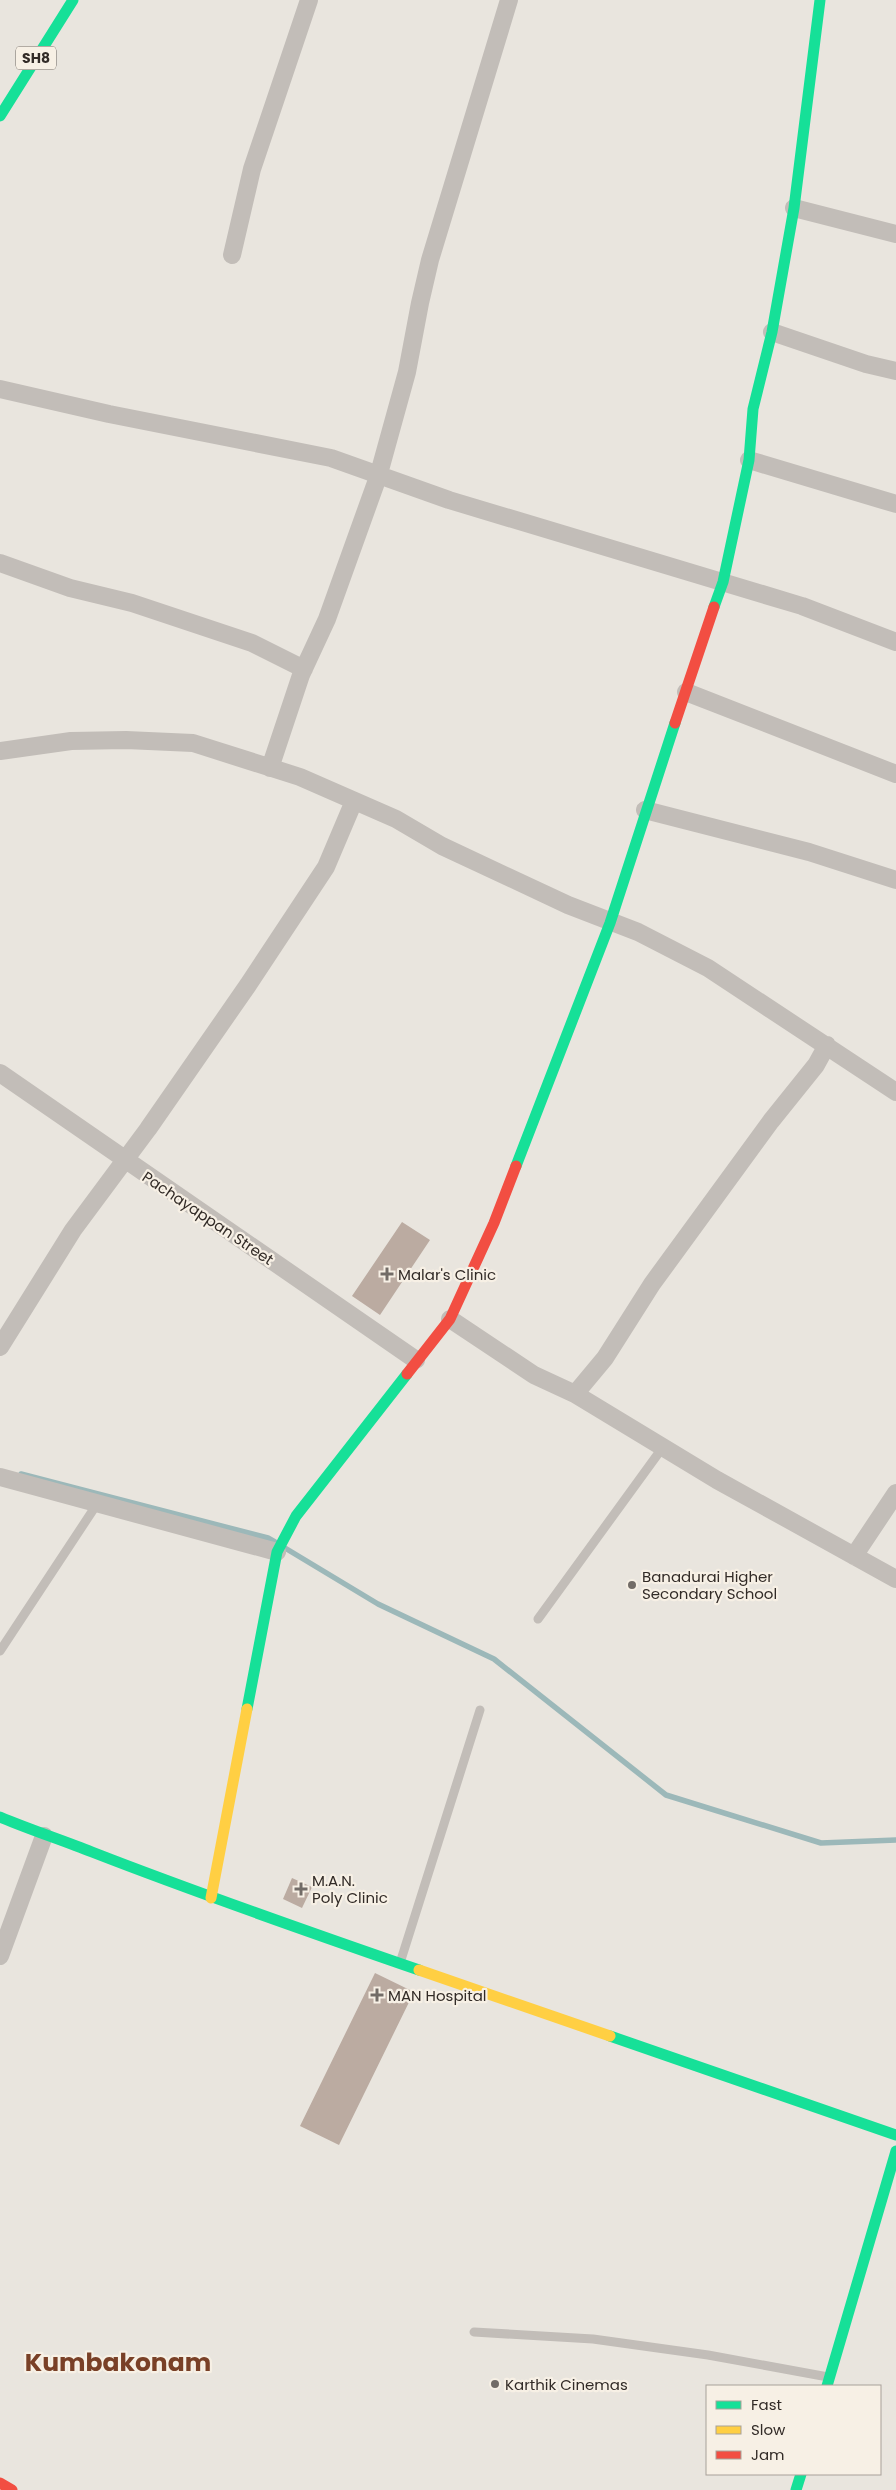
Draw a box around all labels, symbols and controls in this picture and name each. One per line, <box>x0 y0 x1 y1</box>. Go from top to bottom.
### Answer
road number: SH8 <box>16 46 56 70</box>
street label: Pachayappan Street <box>138 1166 278 1270</box>
place label: Malar's Clinic <box>398 1264 496 1285</box>
marker: Malar's Clinic <box>380 1267 394 1281</box>
place label: Banadurai Higher Secondary School <box>642 1566 777 1604</box>
marker: Banadurai Higher Secondary School <box>626 1579 638 1591</box>
place label: M.A.N. Poly Clinic <box>312 1870 388 1908</box>
marker: M.A.N. Poly Clinic <box>294 1882 308 1896</box>
place label: MAN Hospital <box>388 1985 487 2006</box>
marker: MAN Hospital <box>370 1988 384 2002</box>
district label: Kumbakonam <box>25 2345 211 2380</box>
place label: Karthik Cinemas <box>505 2374 628 2395</box>
marker: Karthik Cinemas <box>489 2378 501 2390</box>
legend <box>706 2385 881 2475</box>
text: Fast <box>751 2394 782 2415</box>
text: Slow <box>751 2419 786 2440</box>
text: Jam <box>751 2444 785 2465</box>

